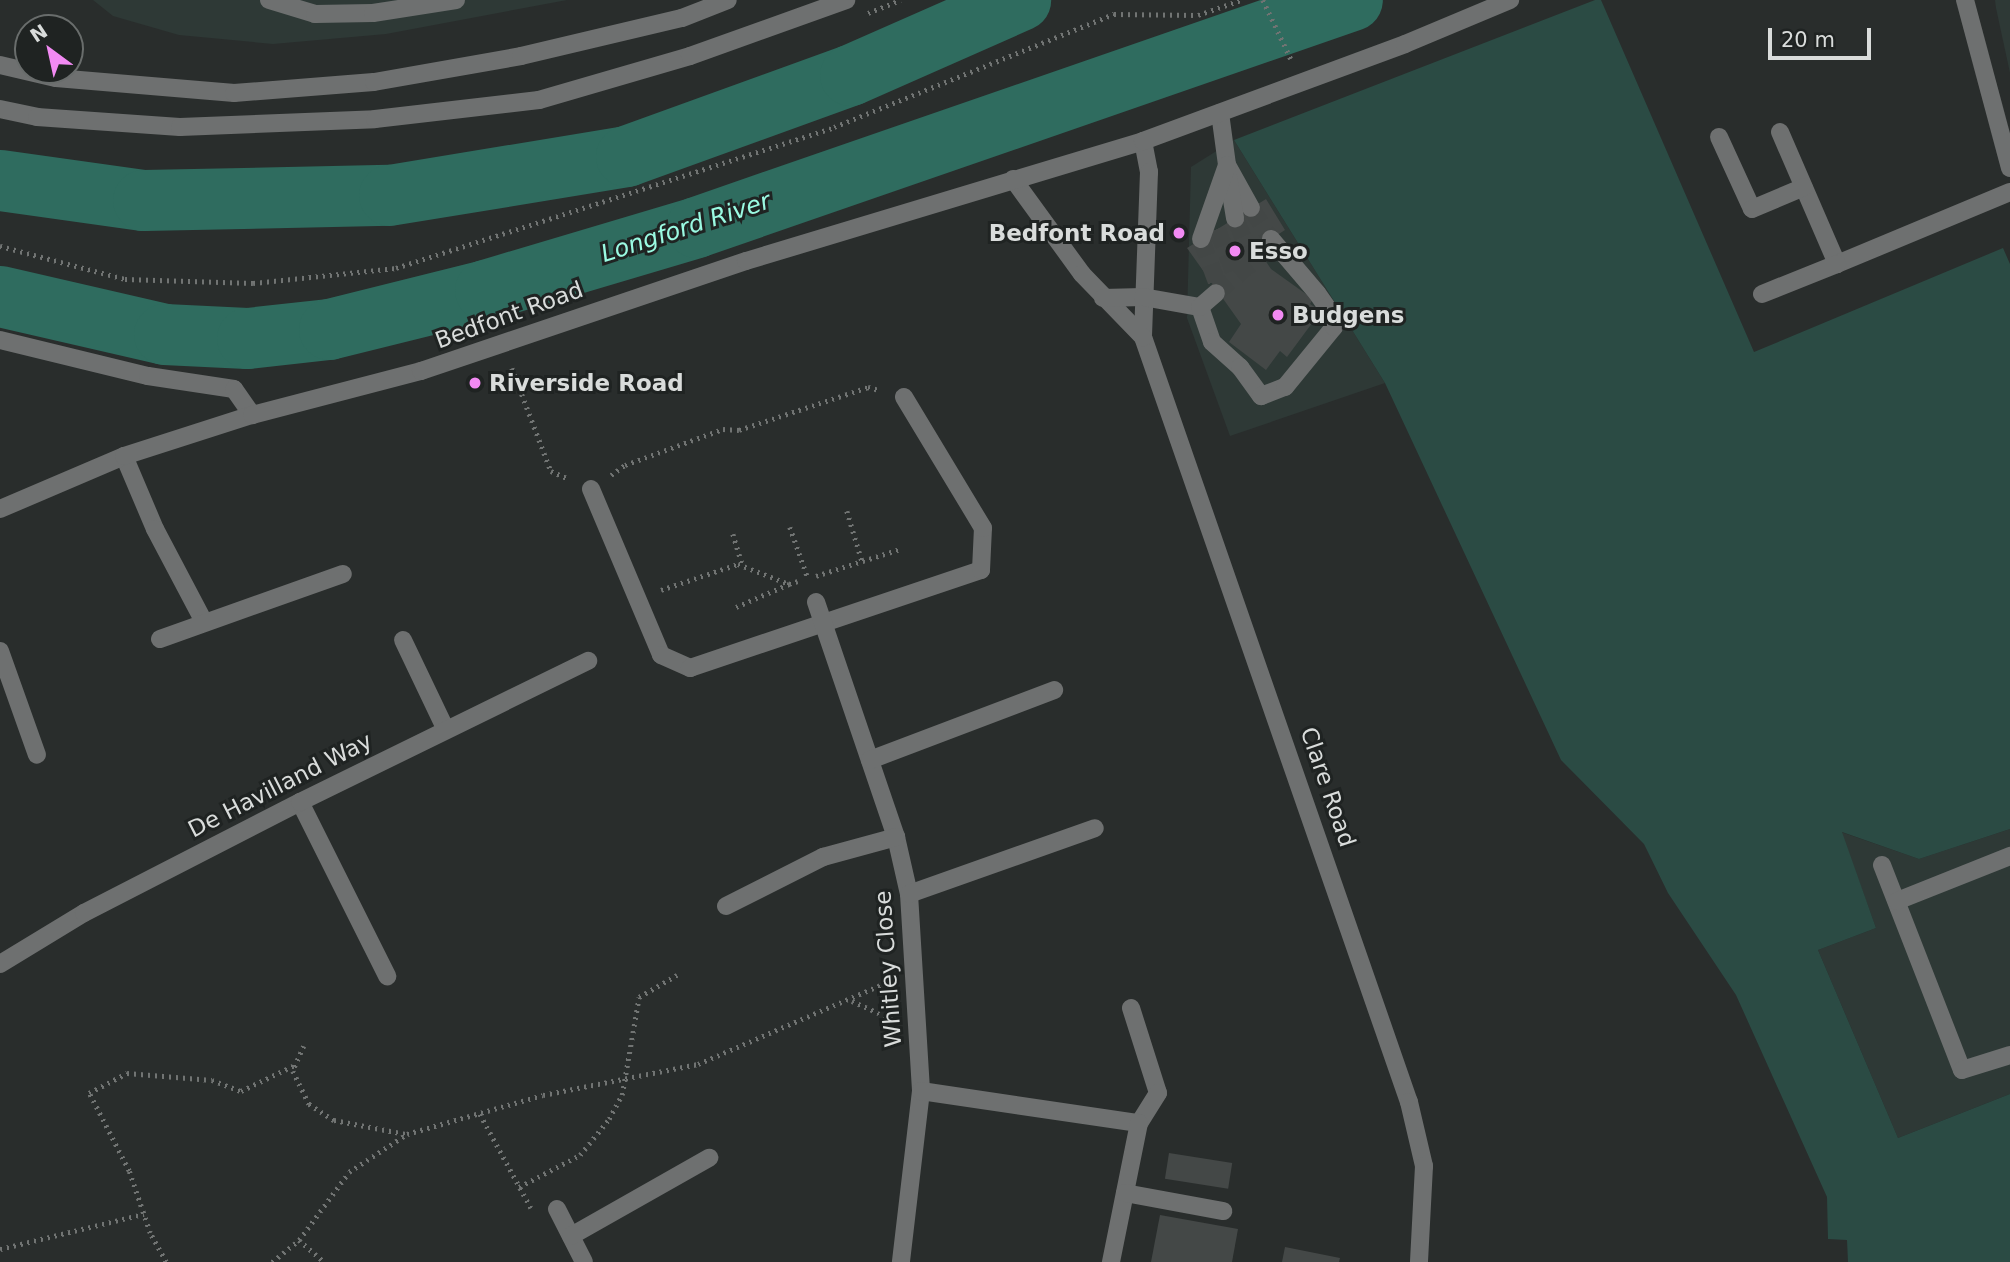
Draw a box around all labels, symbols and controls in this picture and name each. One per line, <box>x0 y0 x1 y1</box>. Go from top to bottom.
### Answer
north arrow <box>14 14 84 84</box>
scale bar <box>1772 14 1875 58</box>
text: N <box>26 20 51 47</box>
text: 20 m <box>1781 28 1835 52</box>
water label: Longford River <box>598 187 774 269</box>
place label: Bedfont Road <box>989 219 1165 247</box>
marker: Bedfont Road <box>1171 225 1187 241</box>
place label: Esso <box>1249 237 1308 265</box>
marker: Esso <box>1227 243 1243 259</box>
street label: Bedfont Road <box>431 275 587 355</box>
place label: Budgens <box>1292 301 1404 329</box>
marker: Budgens <box>1270 307 1286 323</box>
place label: Riverside Road <box>489 369 684 397</box>
marker: Riverside Road <box>467 375 483 391</box>
street label: Clare Road <box>1295 724 1361 850</box>
street label: De Havilland Way <box>183 727 377 843</box>
street label: Whitley Close <box>869 890 907 1048</box>

